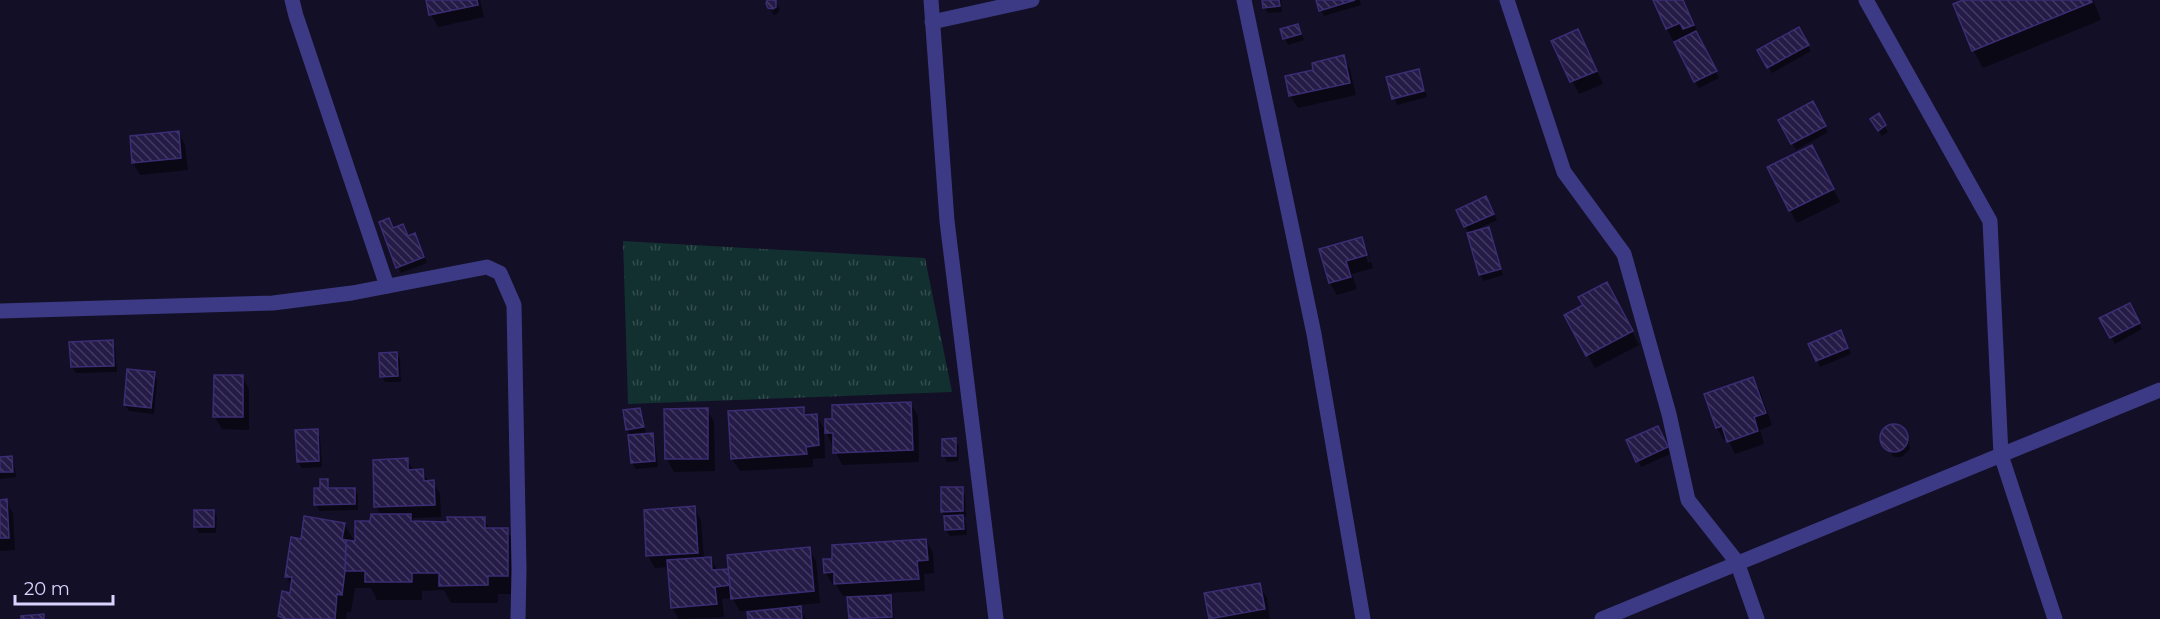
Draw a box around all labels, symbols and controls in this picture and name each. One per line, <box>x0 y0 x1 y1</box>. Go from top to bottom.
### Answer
scale bar <box>15 568 112 606</box>
text: 20 m <box>24 578 70 600</box>

